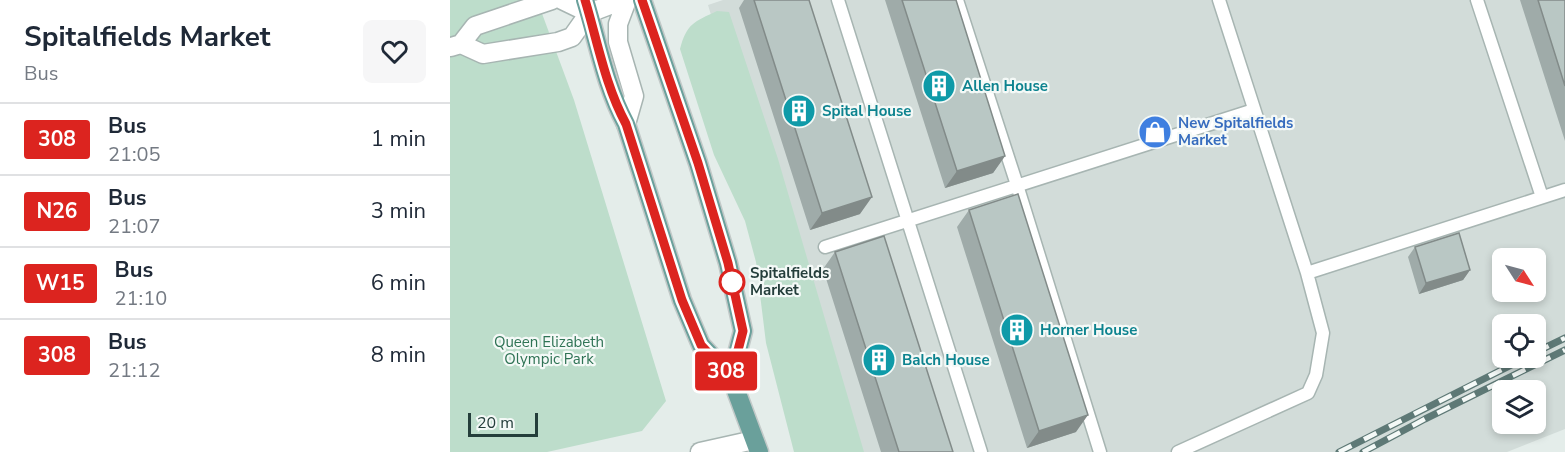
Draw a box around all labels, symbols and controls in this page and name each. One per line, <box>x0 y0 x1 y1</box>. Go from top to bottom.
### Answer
text: Spitalfields Market <box>24 18 271 56</box>
button: heart <box>363 20 426 83</box>
text: Bus <box>24 60 58 87</box>
building icon: Allen House <box>921 68 957 104</box>
place label: Allen House <box>962 76 1048 96</box>
building icon: Spital House <box>781 93 817 129</box>
place label: Spital House <box>822 101 911 121</box>
text: Bus <box>108 111 147 141</box>
place label: New Spitalfields Market <box>1178 113 1293 150</box>
shop icon: New Spitalfields Market <box>1137 114 1173 150</box>
text: 1 min <box>371 124 426 154</box>
text: 308 <box>38 125 76 153</box>
text: 21:05 <box>108 141 161 168</box>
text: Bus <box>108 183 147 213</box>
text: 3 min <box>371 196 426 226</box>
text: N26 <box>37 197 77 225</box>
text: 21:07 <box>108 213 161 240</box>
north arrow <box>1492 248 1546 302</box>
map controls <box>1492 248 1546 434</box>
text: Bus <box>115 255 153 285</box>
place label: Spitalfields Market <box>750 263 829 300</box>
text: 6 min <box>371 268 426 298</box>
text: W15 <box>36 269 85 297</box>
marker: Spitalfields Market <box>719 269 745 295</box>
text: 21:10 <box>115 285 167 312</box>
building icon: Horner House <box>999 312 1035 348</box>
button: locate <box>1492 314 1546 368</box>
place label: Horner House <box>1040 320 1137 340</box>
text: Bus <box>108 327 147 357</box>
park label: Queen Elizabeth Olympic Park <box>494 332 604 369</box>
text: 8 min <box>371 340 426 370</box>
text: 308 <box>38 341 76 369</box>
building icon: Balch House <box>861 342 897 378</box>
place label: Balch House <box>902 350 990 370</box>
line badge: 308 <box>692 352 760 391</box>
text: 21:12 <box>108 357 161 384</box>
text: 308 <box>707 357 745 385</box>
button: layers <box>1492 380 1546 434</box>
scale bar <box>468 410 538 438</box>
text: 20 m <box>477 412 514 434</box>

